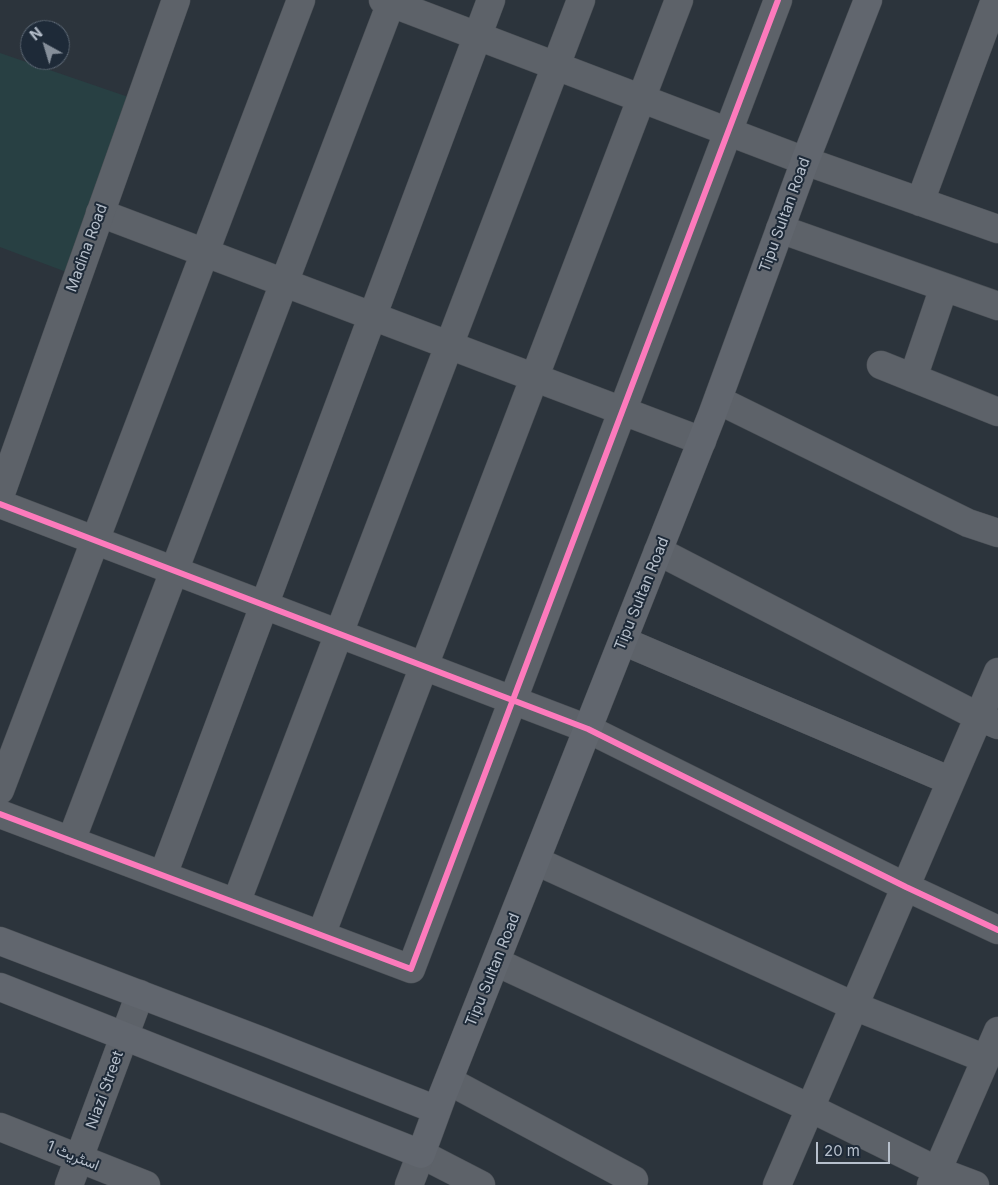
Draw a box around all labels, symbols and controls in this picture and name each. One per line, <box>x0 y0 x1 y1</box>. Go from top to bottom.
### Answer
north arrow <box>20 20 70 70</box>
text: N <box>26 24 45 44</box>
street label: Tipu Sultan Road <box>756 155 814 275</box>
street label: Madina Road <box>63 201 111 295</box>
street label: Tipu Sultan Road <box>611 535 673 653</box>
street label: Tipu Sultan Road <box>462 911 524 1029</box>
street label: Niazi Street <box>83 1048 127 1132</box>
scale bar <box>818 1132 892 1164</box>
street label: اسٹریٹ 1 <box>44 1137 102 1175</box>
text: 20 m <box>824 1141 860 1160</box>

